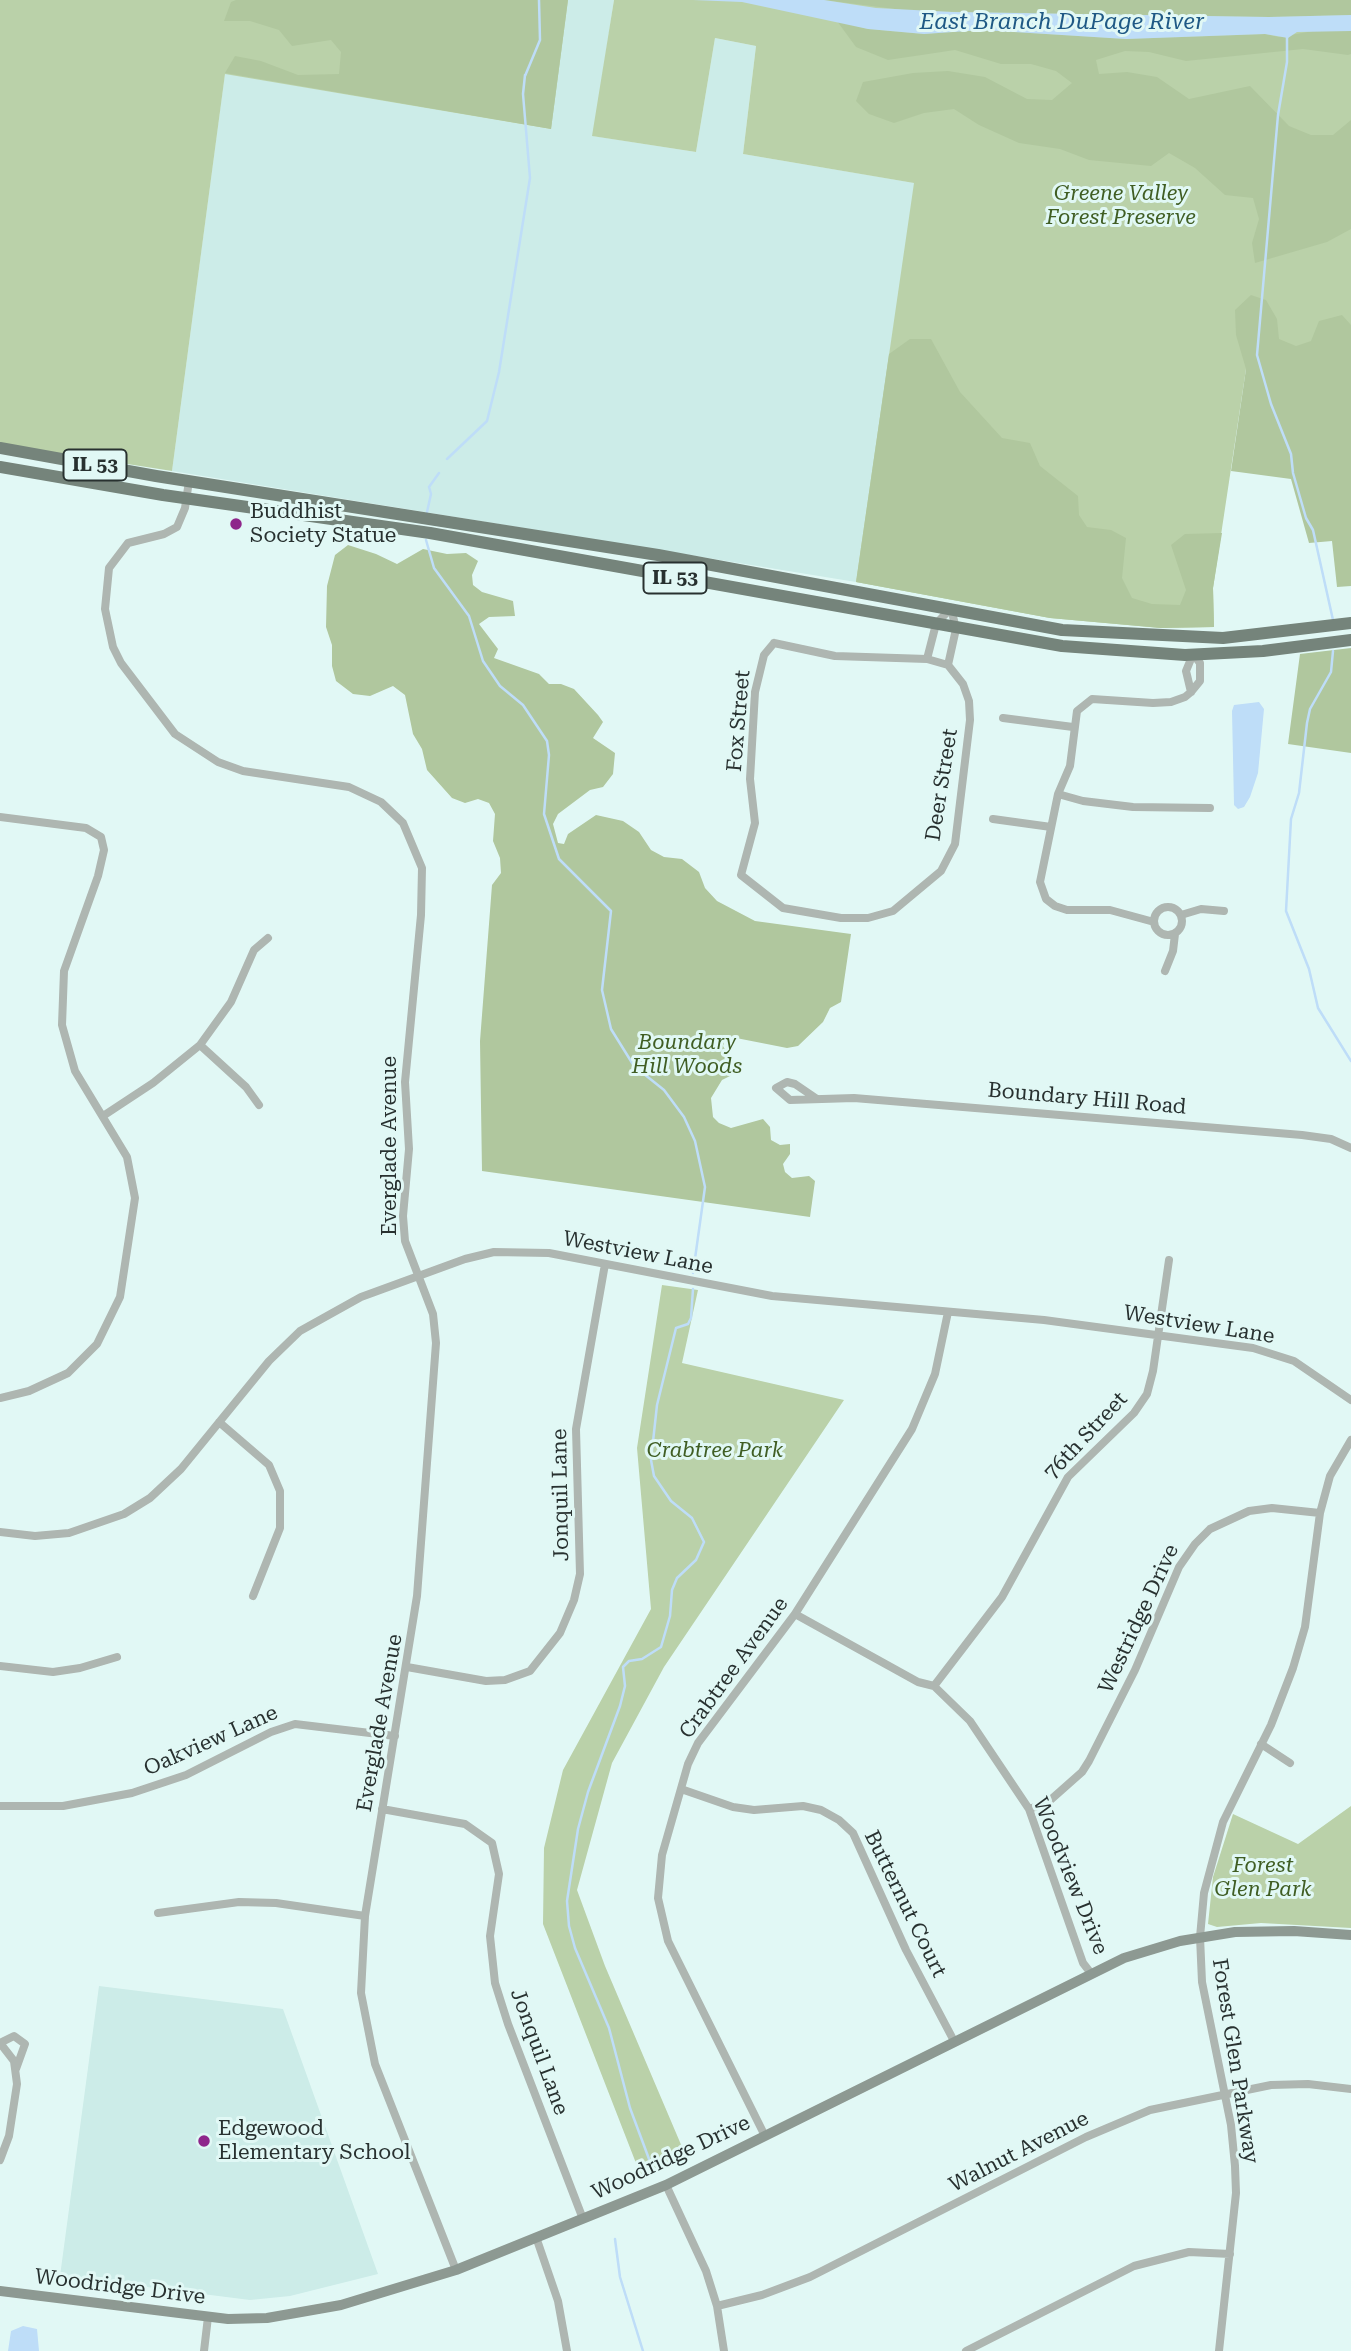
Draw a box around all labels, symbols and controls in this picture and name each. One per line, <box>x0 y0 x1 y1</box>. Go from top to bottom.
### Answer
water label: East Branch DuPage River <box>919 8 1205 36</box>
park label: Greene Valley Forest Preserve <box>1046 181 1196 231</box>
road number: IL 53 <box>64 450 126 480</box>
place label: Buddhist Society Statue <box>250 499 396 549</box>
marker: Buddhist Society Statue <box>228 516 244 532</box>
road number: IL 53 <box>644 562 706 594</box>
street label: Fox Street <box>722 669 756 773</box>
street label: Deer Street <box>921 727 963 843</box>
park label: Boundary Hill Woods <box>632 1030 742 1080</box>
street label: Everglade Avenue <box>377 1056 403 1236</box>
street label: Boundary Hill Road <box>987 1078 1187 1120</box>
street label: Westview Lane <box>561 1226 715 1280</box>
street label: Westview Lane <box>1122 1301 1276 1349</box>
street label: 76th Street <box>1039 1387 1133 1485</box>
street label: Jonquil Lane <box>547 1428 575 1562</box>
park label: Crabtree Park <box>647 1438 783 1464</box>
street label: Westridge Drive <box>1093 1540 1185 1698</box>
street label: Crabtree Avenue <box>674 1592 794 1744</box>
street label: Everglade Avenue <box>352 1632 408 1814</box>
street label: Oakview Lane <box>140 1700 282 1782</box>
street label: Woodview Drive <box>1027 1794 1113 1958</box>
street label: Butternut Court <box>859 1826 951 1982</box>
park label: Forest Glen Park <box>1214 1853 1312 1903</box>
street label: Forest Glen Parkway <box>1206 1957 1264 2165</box>
street label: Jonquil Lane <box>504 1985 574 2119</box>
street label: Walnut Avenue <box>945 2106 1093 2198</box>
street label: Woodridge Drive <box>588 2110 754 2206</box>
place label: Edgewood Elementary School <box>218 2116 411 2166</box>
marker: Edgewood Elementary School <box>196 2133 212 2149</box>
street label: Woodridge Drive <box>33 2264 207 2310</box>

